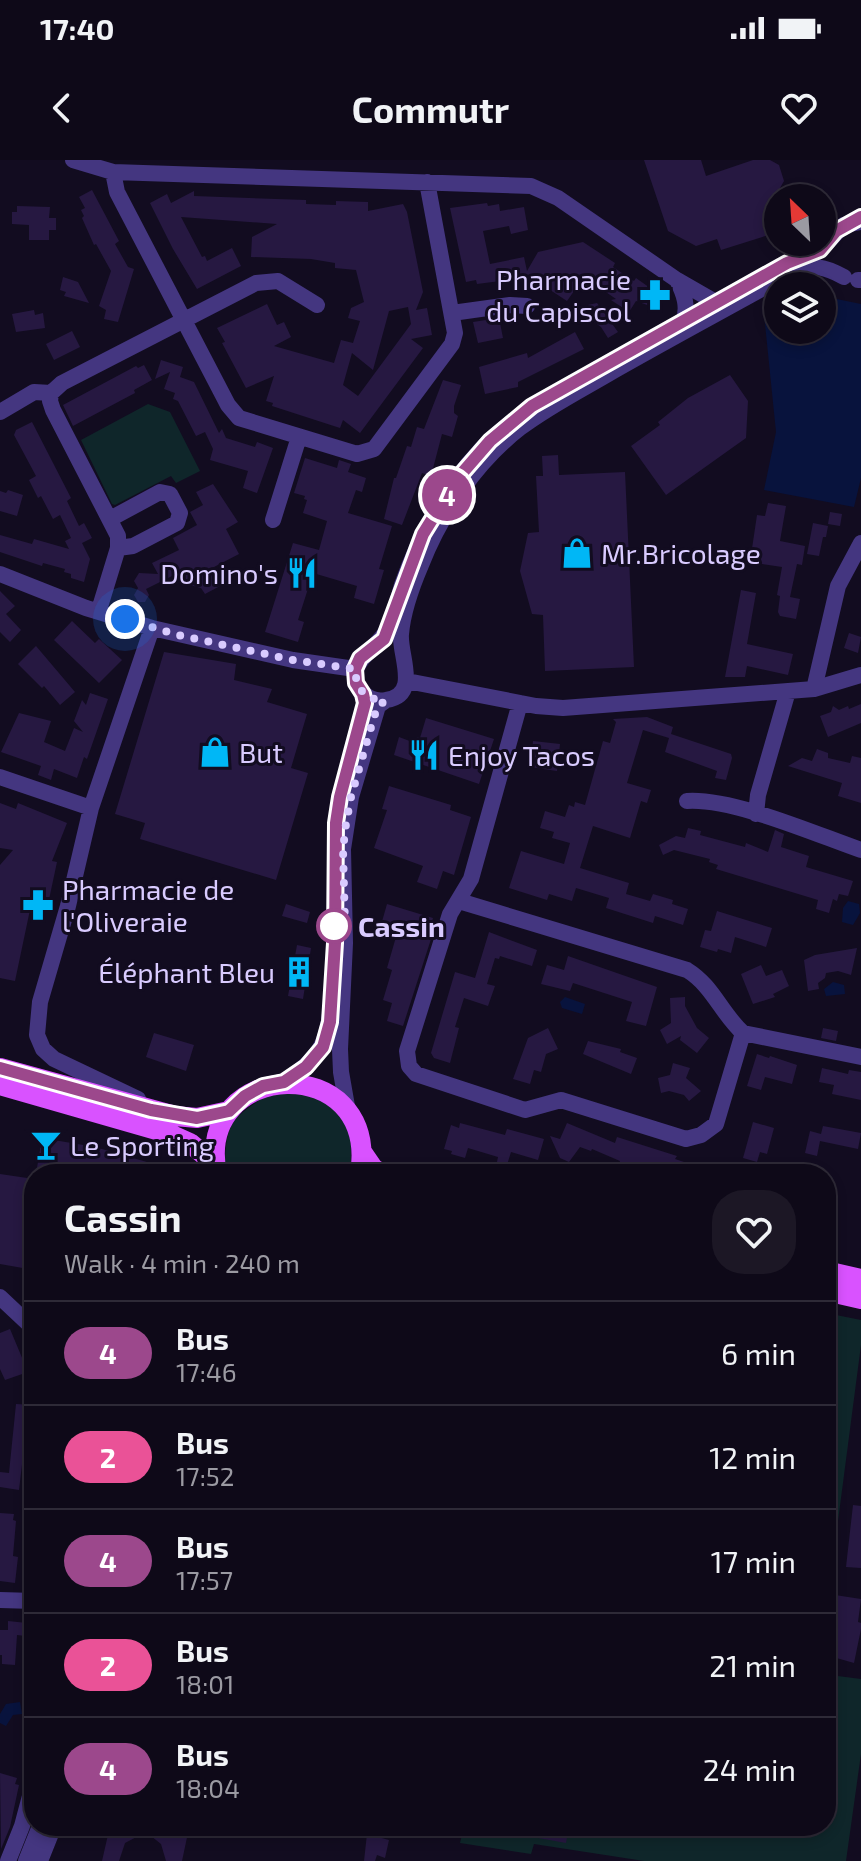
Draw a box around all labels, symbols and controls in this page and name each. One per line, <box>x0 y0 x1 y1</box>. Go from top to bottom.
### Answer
text: 17:40 <box>40 10 115 46</box>
icon: back <box>40 86 84 130</box>
icon: heart <box>777 86 821 130</box>
text: Commutr <box>352 87 509 130</box>
north arrow <box>764 184 836 256</box>
map controls <box>764 184 836 344</box>
place label: Pharmacie du Capiscol <box>486 262 632 328</box>
button: layers <box>764 272 836 344</box>
pharmacy icon: Pharmacie du Capiscol <box>638 278 672 312</box>
line badge: 4 <box>421 469 473 521</box>
text: 4 <box>438 478 456 512</box>
shop icon: Mr.Bricolage <box>560 536 594 570</box>
place label: Mr.Bricolage <box>601 536 761 570</box>
place label: Domino's <box>160 556 278 590</box>
restaurant icon: Domino's <box>285 556 319 590</box>
your location <box>105 599 145 639</box>
shop icon: But <box>198 735 232 769</box>
place label: But <box>239 735 283 769</box>
restaurant icon: Enjoy Tacos <box>407 738 441 772</box>
place label: Enjoy Tacos <box>448 738 595 772</box>
place label: Pharmacie de l'Oliveraie <box>62 872 234 938</box>
pharmacy icon: Pharmacie de l'Oliveraie <box>21 888 55 922</box>
marker: Cassin <box>317 909 351 943</box>
place label: Cassin <box>358 909 445 943</box>
place label: Éléphant Bleu <box>98 955 275 989</box>
building icon: Éléphant Bleu <box>282 955 316 989</box>
bar icon: Le Sporting <box>29 1128 63 1162</box>
place label: Le Sporting <box>70 1128 215 1162</box>
button: heart <box>712 1190 796 1274</box>
text: Cassin <box>64 1194 182 1240</box>
text: Walk · 4 min · 240 m <box>64 1247 300 1278</box>
text: Bus <box>176 1320 229 1356</box>
text: 6 min <box>721 1335 796 1371</box>
text: 4 <box>99 1336 117 1370</box>
text: 17:46 <box>176 1356 237 1387</box>
text: Bus <box>176 1424 229 1460</box>
text: 12 min <box>709 1439 796 1475</box>
text: 2 <box>100 1440 116 1474</box>
text: 17:52 <box>176 1460 234 1491</box>
text: Bus <box>176 1528 229 1564</box>
text: 17 min <box>711 1543 796 1579</box>
text: 4 <box>99 1544 117 1578</box>
text: 17:57 <box>176 1564 233 1595</box>
text: Bus <box>176 1632 229 1668</box>
text: 21 min <box>709 1647 796 1683</box>
text: 2 <box>100 1648 116 1682</box>
text: 18:01 <box>176 1668 234 1699</box>
text: Bus <box>176 1736 229 1772</box>
text: 24 min <box>703 1751 796 1787</box>
text: 4 <box>99 1752 117 1786</box>
text: 18:04 <box>176 1772 240 1803</box>

